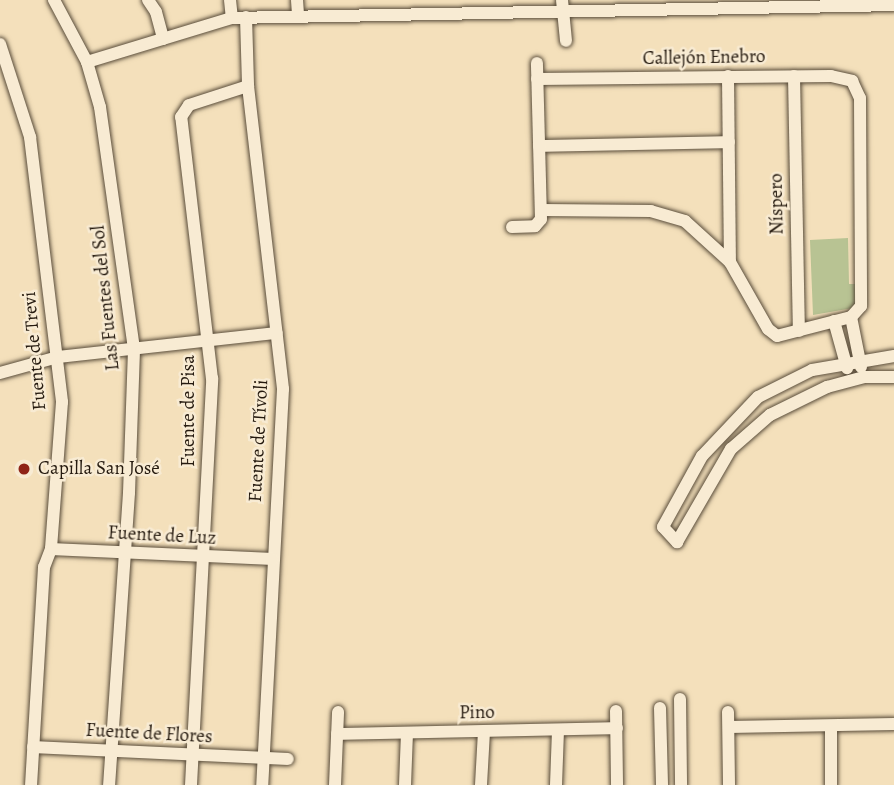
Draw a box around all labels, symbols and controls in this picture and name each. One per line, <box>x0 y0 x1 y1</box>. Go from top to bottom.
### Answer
street label: Callejón Enebro <box>642 46 766 70</box>
street label: Níspero <box>765 173 789 235</box>
street label: Las Fuentes del Sol <box>87 224 125 372</box>
street label: Fuente de Trevi <box>18 291 52 411</box>
street label: Fuente de Pisa <box>178 355 200 467</box>
street label: Fuente de Tívoli <box>244 379 274 503</box>
place label: Capilla San José <box>38 458 160 480</box>
marker: Capilla San José <box>16 461 32 477</box>
street label: Fuente de Luz <box>107 522 217 550</box>
street label: Pino <box>459 701 495 725</box>
street label: Fuente de Flores <box>85 719 213 749</box>

